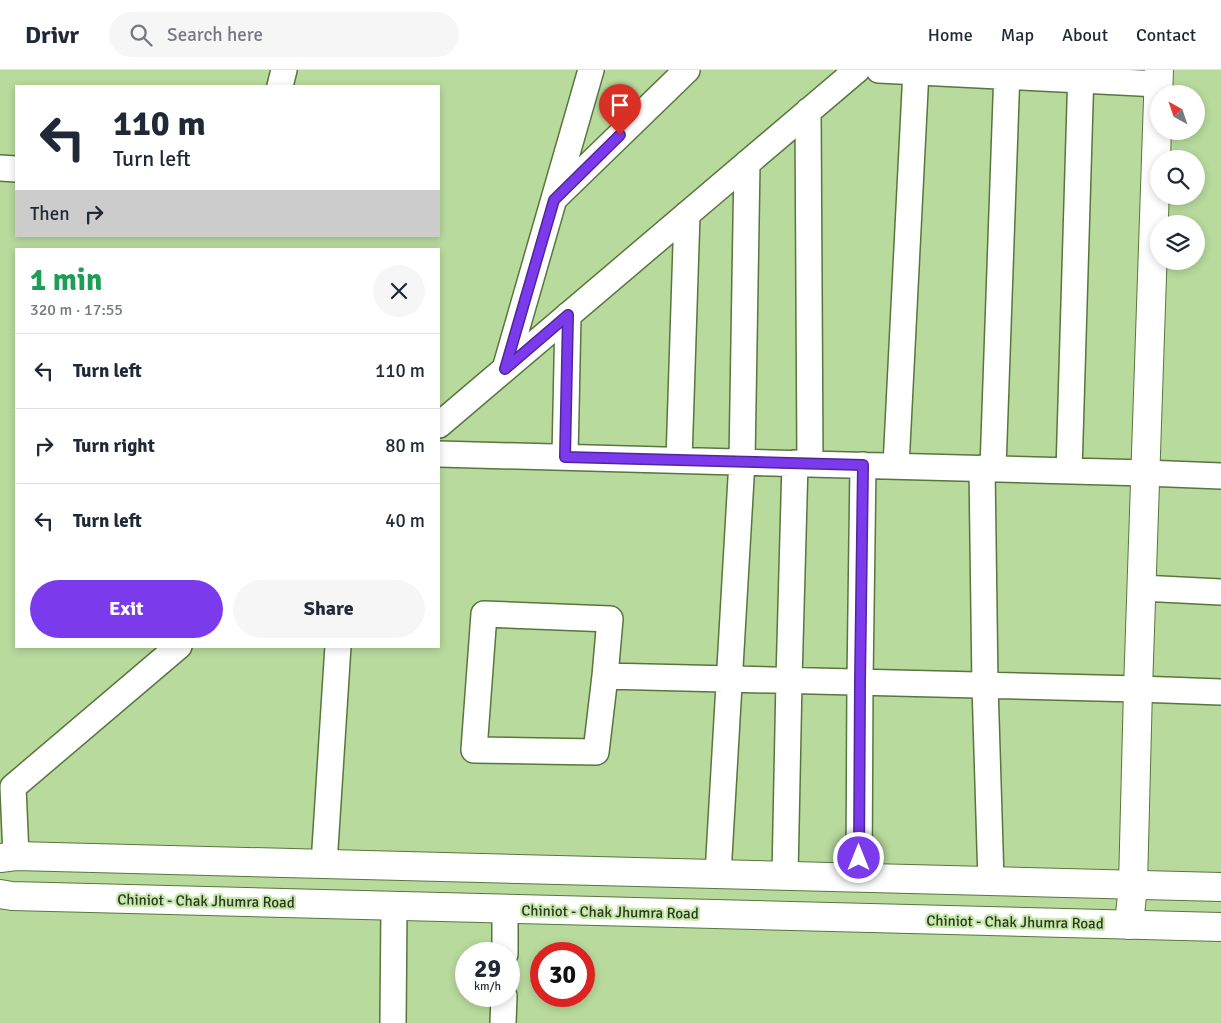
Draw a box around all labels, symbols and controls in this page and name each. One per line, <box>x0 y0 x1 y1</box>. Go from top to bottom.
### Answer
search box <box>109 12 459 57</box>
text: Drivr <box>25 20 79 50</box>
icon: search <box>127 21 155 49</box>
text: Search here <box>167 23 263 47</box>
text: Home <box>928 24 973 46</box>
text: Map <box>1001 24 1034 46</box>
text: About <box>1062 24 1108 46</box>
text: Contact <box>1136 24 1196 46</box>
pin <box>599 84 641 135</box>
north arrow <box>1150 85 1205 140</box>
map controls <box>1150 85 1205 270</box>
icon: arrive <box>606 91 634 119</box>
text: 110 m <box>113 102 206 145</box>
icon: left <box>30 105 95 170</box>
text: Turn left <box>113 145 191 172</box>
button: search <box>1150 150 1205 205</box>
icon: right <box>80 200 108 228</box>
text: Then <box>30 202 70 226</box>
button: layers <box>1150 215 1205 270</box>
text: 1 min <box>30 262 102 299</box>
button: close <box>373 265 425 317</box>
text: 320 m · 17:55 <box>30 300 123 320</box>
icon: left <box>30 357 58 385</box>
text: Turn left <box>73 359 142 383</box>
text: 110 m <box>375 359 425 383</box>
icon: right <box>30 432 58 460</box>
text: Turn right <box>73 434 155 458</box>
text: 80 m <box>385 434 425 458</box>
icon: left <box>30 507 58 535</box>
text: Turn left <box>73 509 142 533</box>
text: 40 m <box>385 509 425 533</box>
button: Exit <box>30 580 223 638</box>
button: Share <box>233 580 425 638</box>
position arrow <box>832 831 884 883</box>
street label: Chiniot - Chak Jhumra Road <box>117 890 295 912</box>
street label: Chiniot - Chak Jhumra Road <box>521 901 699 923</box>
street label: Chiniot - Chak Jhumra Road <box>926 911 1104 933</box>
speed limit sign: 30 <box>530 942 595 1007</box>
text: 29 <box>474 953 501 984</box>
text: km/h <box>474 979 501 994</box>

